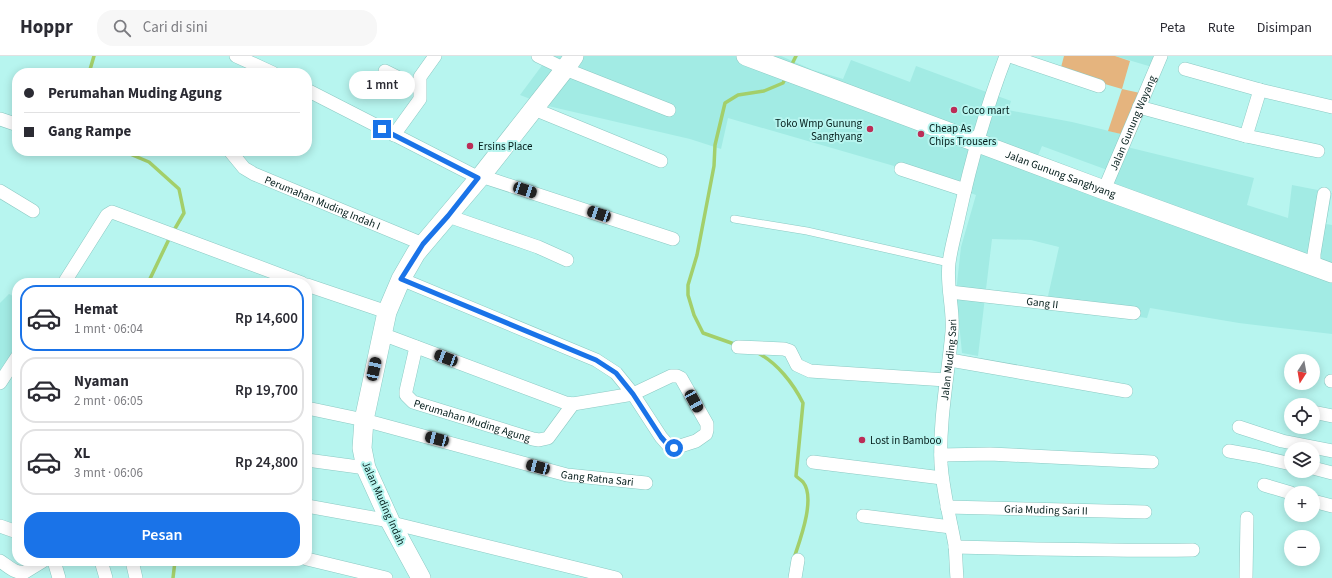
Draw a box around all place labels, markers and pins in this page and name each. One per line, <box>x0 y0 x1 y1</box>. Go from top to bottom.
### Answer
place label: Coco mart <box>962 103 1010 118</box>
marker: Coco mart <box>949 105 959 115</box>
place label: Toko Wmp Gunung Sanghyang <box>775 116 862 144</box>
place label: Cheap As Chips Trousers <box>929 121 997 149</box>
marker: Toko Wmp Gunung Sanghyang <box>865 124 875 134</box>
marker: Cheap As Chips Trousers <box>916 129 926 139</box>
place label: Ersins Place <box>478 139 533 154</box>
marker: Ersins Place <box>465 141 475 151</box>
place label: Lost in Bamboo <box>870 433 942 448</box>
marker: Lost in Bamboo <box>857 435 867 445</box>

